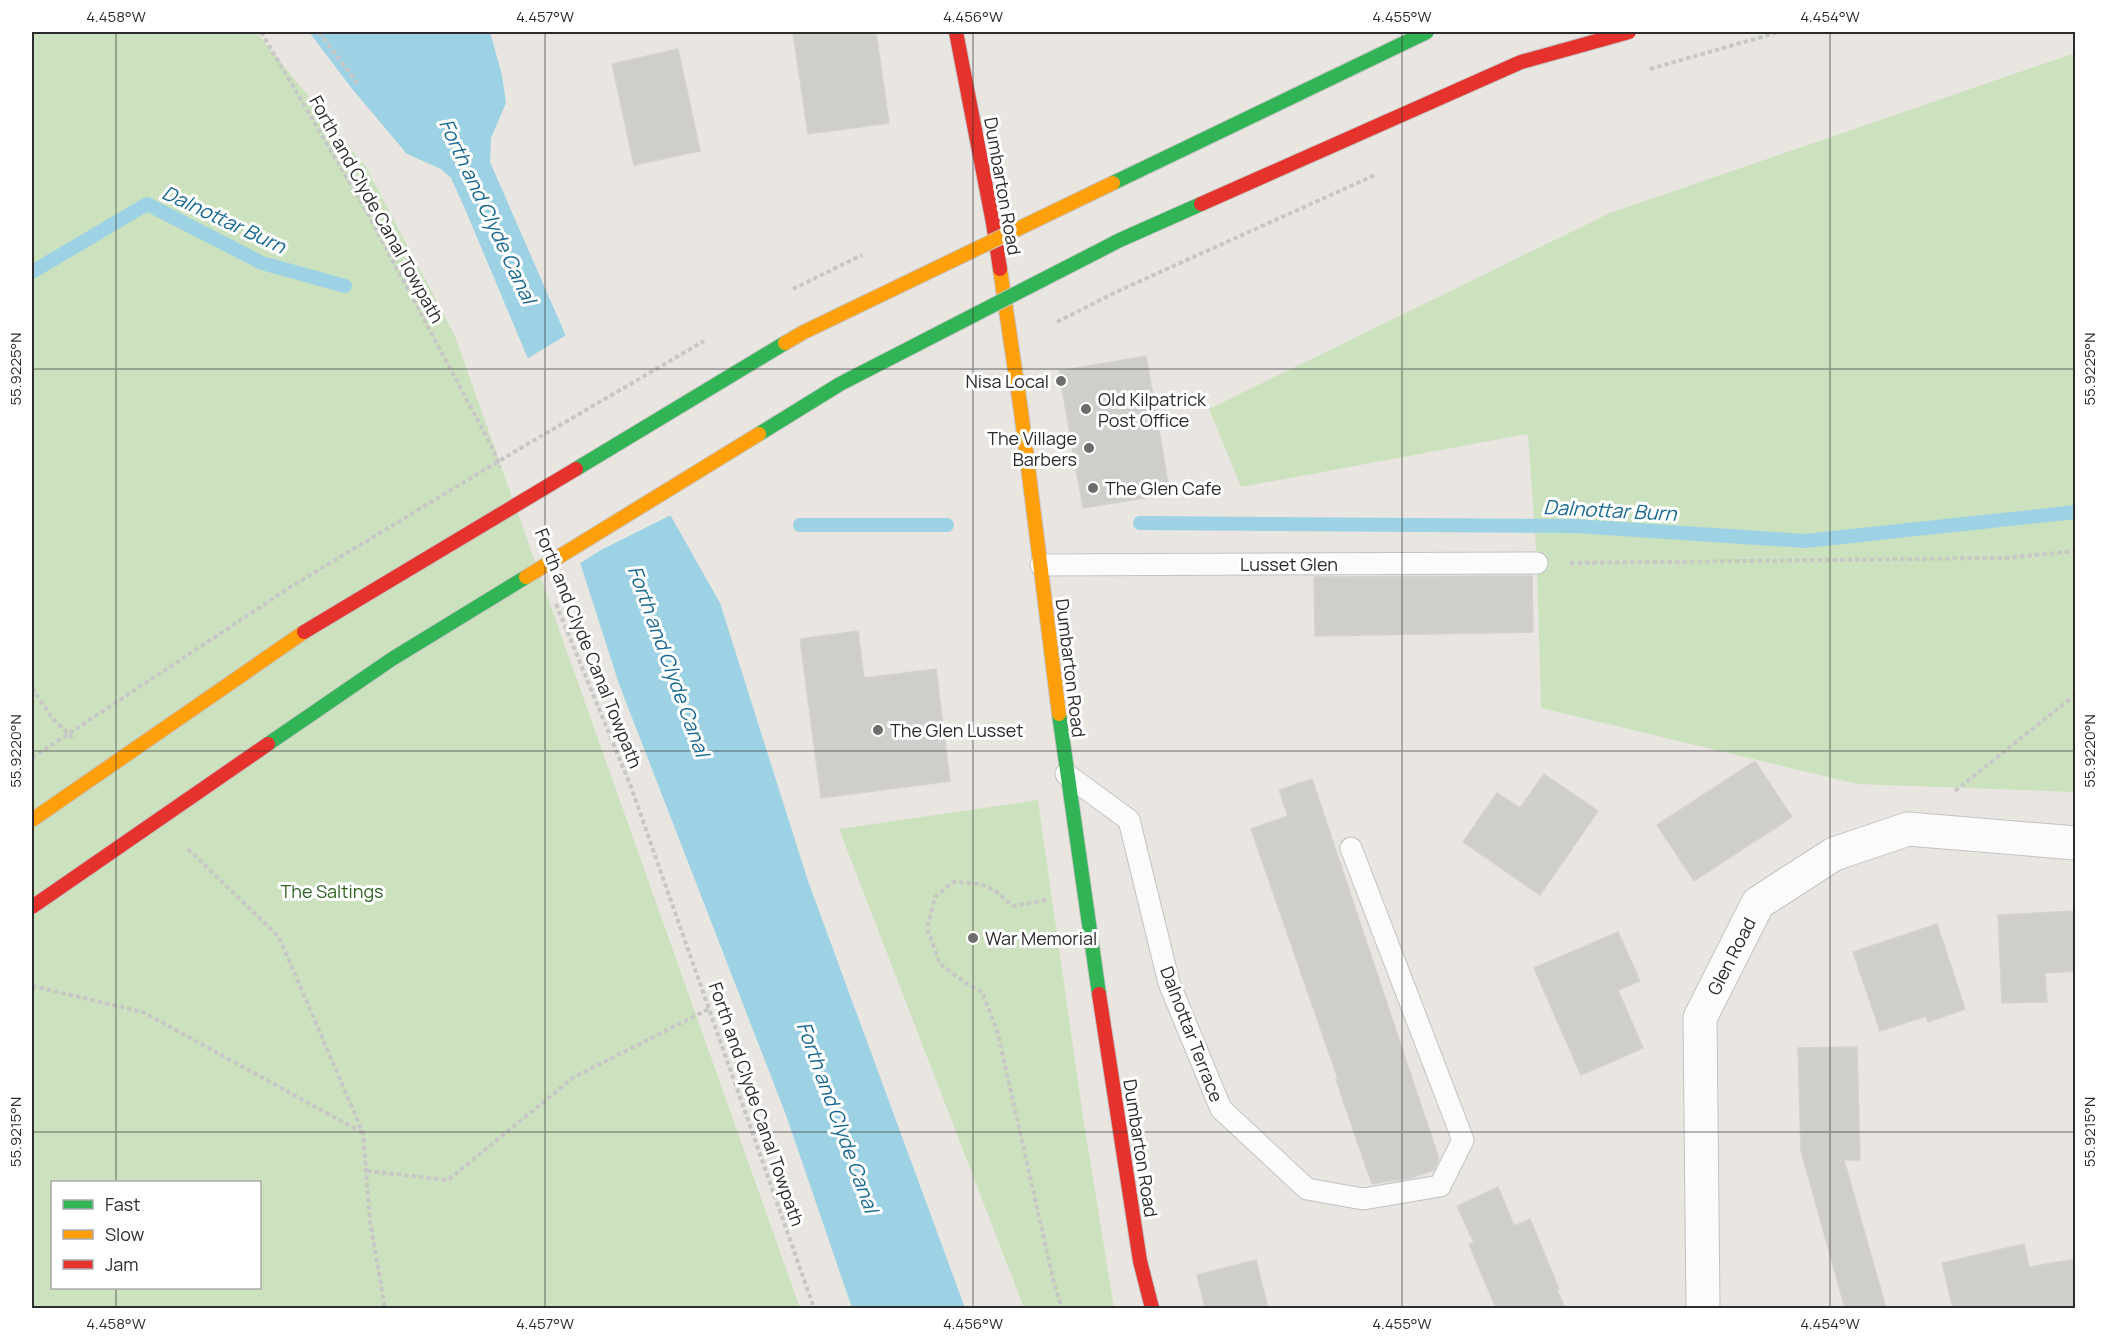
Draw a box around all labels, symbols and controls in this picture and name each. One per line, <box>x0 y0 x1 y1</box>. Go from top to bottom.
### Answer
text: 4.458°W <box>86 6 146 27</box>
text: 4.457°W <box>516 6 574 27</box>
text: 4.456°W <box>943 6 1003 27</box>
text: 4.455°W <box>1372 6 1432 27</box>
text: 4.454°W <box>1800 6 1860 27</box>
street label: Forth and Clyde Canal Towpath <box>304 91 450 327</box>
water label: Forth and Clyde Canal <box>433 114 544 310</box>
street label: Dumbarton Road <box>979 115 1027 257</box>
water label: Dalnottar Burn <box>158 179 291 260</box>
text: 55.9225°N <box>5 332 26 406</box>
text: 55.9225°N <box>2079 332 2100 406</box>
place label: Nisa Local <box>965 369 1049 393</box>
marker: Nisa Local <box>1054 374 1068 388</box>
place label: Old Kilpatrick Post Office <box>1098 387 1207 432</box>
marker: Old Kilpatrick Post Office <box>1079 402 1093 416</box>
place label: The Village Barbers <box>987 426 1077 471</box>
marker: The Village Barbers <box>1082 441 1096 455</box>
place label: The Glen Cafe <box>1105 476 1221 500</box>
marker: The Glen Cafe <box>1086 481 1100 495</box>
water label: Dalnottar Burn <box>1543 493 1678 527</box>
street label: Forth and Clyde Canal Towpath <box>530 525 648 771</box>
street label: Lusset Glen <box>1240 552 1338 576</box>
water label: Forth and Clyde Canal <box>622 562 717 762</box>
street label: Dumbarton Road <box>1051 597 1091 739</box>
text: 55.9220°N <box>5 714 26 788</box>
text: 55.9220°N <box>2079 714 2100 788</box>
place label: The Glen Lusset <box>890 718 1024 742</box>
marker: The Glen Lusset <box>871 723 885 737</box>
park label: The Saltings <box>280 879 384 903</box>
street label: Glen Road <box>1701 913 1761 999</box>
place label: War Memorial <box>985 926 1097 950</box>
marker: War Memorial <box>966 931 980 945</box>
street label: Dalnottar Terrace <box>1155 963 1229 1105</box>
street label: Forth and Clyde Canal Towpath <box>704 979 810 1229</box>
water label: Forth and Clyde Canal <box>791 1018 886 1218</box>
street label: Dumbarton Road <box>1118 1077 1164 1219</box>
text: 55.9215°N <box>5 1097 26 1167</box>
text: 55.9215°N <box>2079 1097 2100 1167</box>
legend <box>51 1181 261 1289</box>
text: Fast <box>105 1192 140 1216</box>
text: Slow <box>105 1222 145 1246</box>
text: Jam <box>105 1252 139 1276</box>
text: 4.458°W <box>86 1313 146 1334</box>
text: 4.457°W <box>516 1313 574 1334</box>
text: 4.456°W <box>943 1313 1003 1334</box>
text: 4.455°W <box>1372 1313 1432 1334</box>
text: 4.454°W <box>1800 1313 1860 1334</box>

